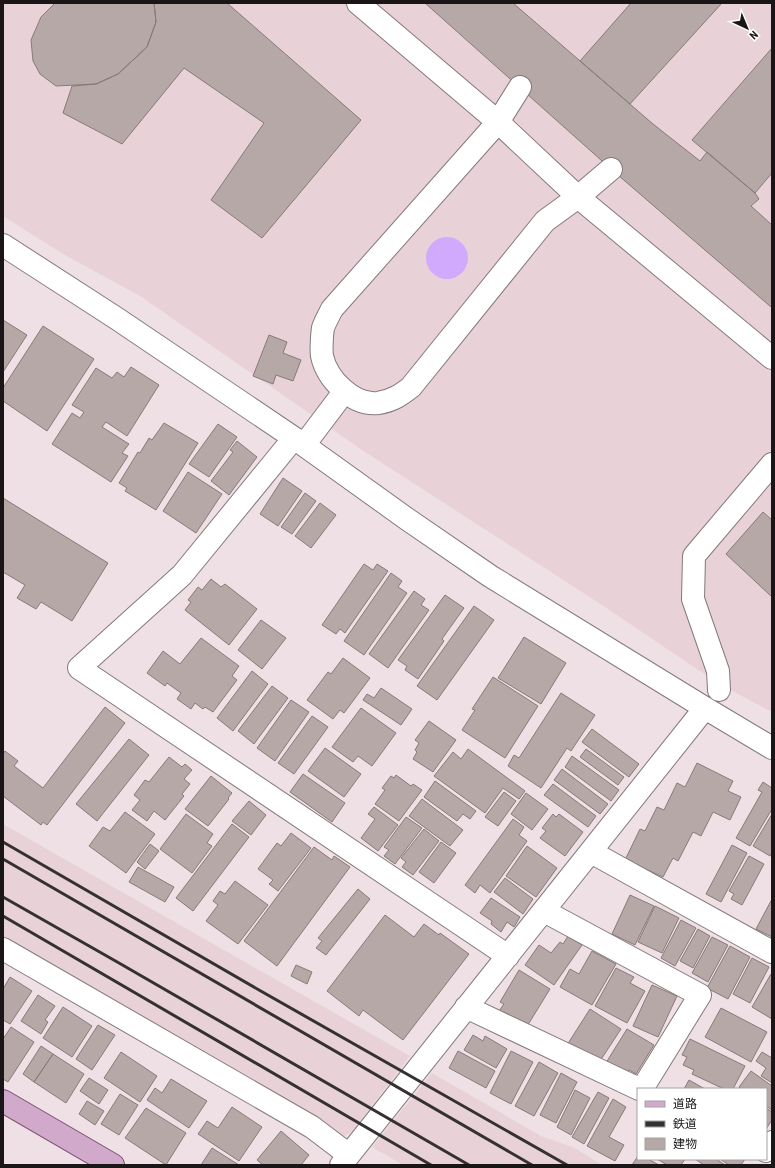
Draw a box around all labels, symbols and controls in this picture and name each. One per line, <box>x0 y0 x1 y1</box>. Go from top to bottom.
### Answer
north arrow <box>727 8 767 48</box>
text: N <box>746 28 761 42</box>
legend <box>637 1088 767 1160</box>
text: 道路 <box>673 1097 697 1111</box>
text: 鉄道 <box>673 1117 697 1131</box>
text: 建物 <box>673 1137 697 1151</box>

